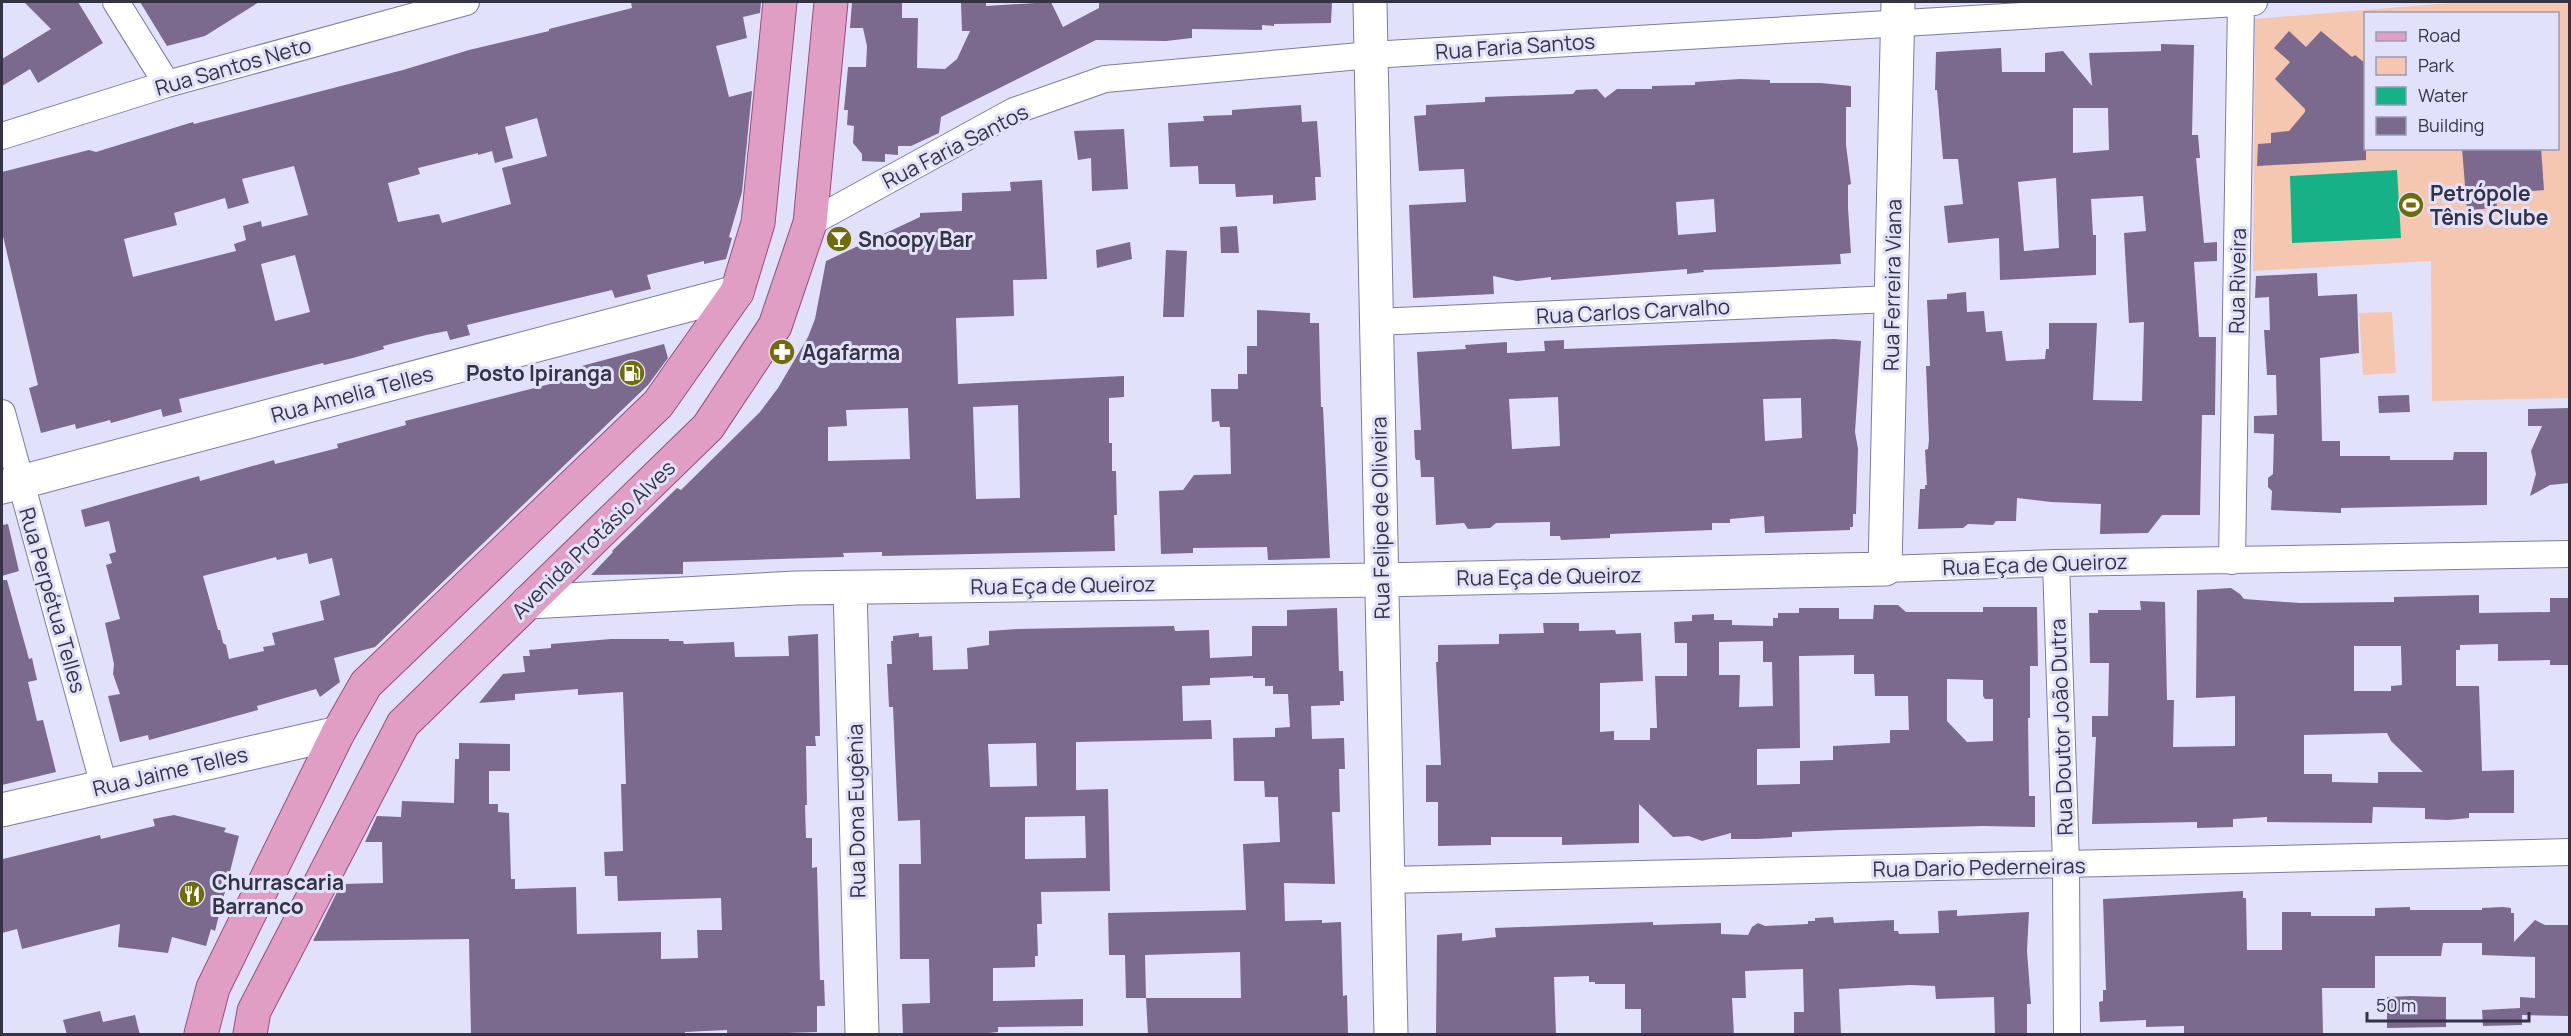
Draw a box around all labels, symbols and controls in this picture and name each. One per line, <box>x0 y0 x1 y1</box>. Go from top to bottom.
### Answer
legend <box>2364 12 2559 150</box>
text: Road <box>2418 23 2461 47</box>
street label: Rua Faria Santos <box>1434 26 1596 66</box>
street label: Rua Santos Neto <box>152 30 314 102</box>
text: Park <box>2418 53 2455 77</box>
text: Water <box>2418 83 2468 107</box>
street label: Rua Faria Santos <box>877 97 1033 195</box>
text: Building <box>2418 113 2484 137</box>
place label: Petrópole Tênis Clube <box>2430 179 2548 231</box>
sports icon: Petrópole Tênis Clube <box>2396 190 2426 220</box>
street label: Rua Ferreira Viana <box>1876 199 1908 371</box>
bar icon: Snoopy Bar <box>824 224 854 254</box>
place label: Snoopy Bar <box>858 225 973 253</box>
street label: Rua Riveira <box>2222 228 2252 334</box>
street label: Rua Carlos Carvalho <box>1535 292 1731 330</box>
pharmacy icon: Agafarma <box>767 337 797 367</box>
place label: Agafarma <box>802 338 900 366</box>
fuel station icon: Posto Ipiranga <box>617 358 647 388</box>
street label: Rua Amelia Telles <box>268 359 436 429</box>
place label: Posto Ipiranga <box>466 359 612 387</box>
street label: Rua Felipe de Oliveira <box>1364 416 1396 620</box>
street label: Avenida Protásio Alves <box>505 453 681 625</box>
street label: Rua Perpétua Telles <box>13 504 93 696</box>
street label: Rua Eça de Queiroz <box>1942 547 2128 581</box>
street label: Rua Eça de Queiroz <box>1456 560 1642 592</box>
street label: Rua Eça de Queiroz <box>970 569 1156 601</box>
street label: Rua Doutor João Dutra <box>2043 618 2079 836</box>
street label: Rua Dona Eugênia <box>840 724 872 898</box>
street label: Rua Jaime Telles <box>90 740 250 802</box>
street label: Rua Dario Pederneiras <box>1872 851 2086 883</box>
place label: Churrascaria Barranco <box>212 868 344 920</box>
restaurant icon: Churrascaria Barranco <box>177 879 207 909</box>
scale bar <box>2367 985 2529 1023</box>
text: 50 m <box>2376 993 2416 1017</box>

